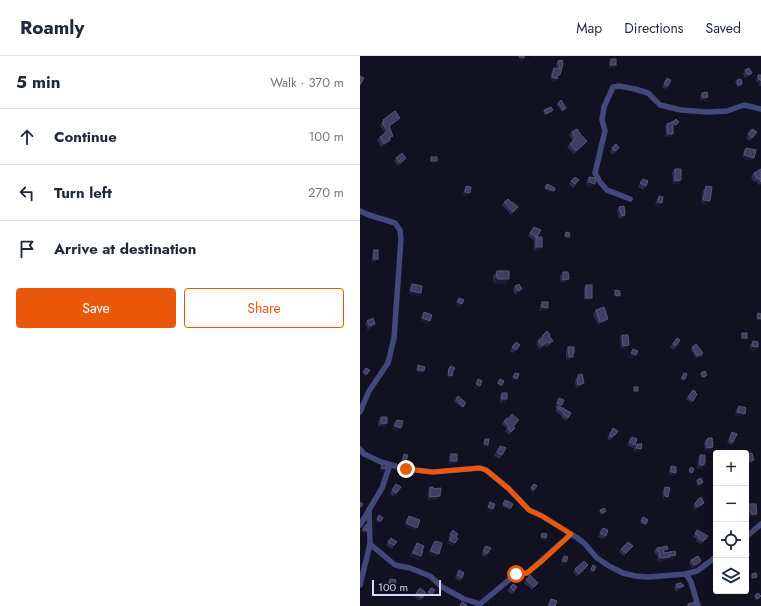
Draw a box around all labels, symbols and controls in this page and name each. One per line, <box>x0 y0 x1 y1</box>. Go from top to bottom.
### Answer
text: Roamly <box>20 14 84 41</box>
text: Map <box>576 18 602 38</box>
text: Directions <box>624 18 684 38</box>
text: Saved <box>706 18 741 38</box>
text: 5 min <box>16 70 60 94</box>
text: Walk · 370 m <box>270 73 344 92</box>
icon: ahead <box>16 126 38 148</box>
text: Continue <box>54 126 117 148</box>
text: 100 m <box>309 127 344 146</box>
icon: left <box>16 182 38 204</box>
text: Turn left <box>54 182 112 204</box>
text: 270 m <box>308 183 344 202</box>
icon: arrive <box>16 238 38 260</box>
text: Arrive at destination <box>54 238 196 260</box>
button: Save <box>16 288 176 328</box>
button: Share <box>184 288 344 328</box>
map controls <box>713 450 749 594</box>
button: + <box>713 450 749 486</box>
route end <box>397 460 415 478</box>
button: − <box>713 486 749 522</box>
button: locate <box>713 522 749 558</box>
button: layers <box>713 558 749 594</box>
route start <box>507 565 525 583</box>
scale bar <box>372 578 441 597</box>
text: 100 m <box>378 579 408 595</box>

